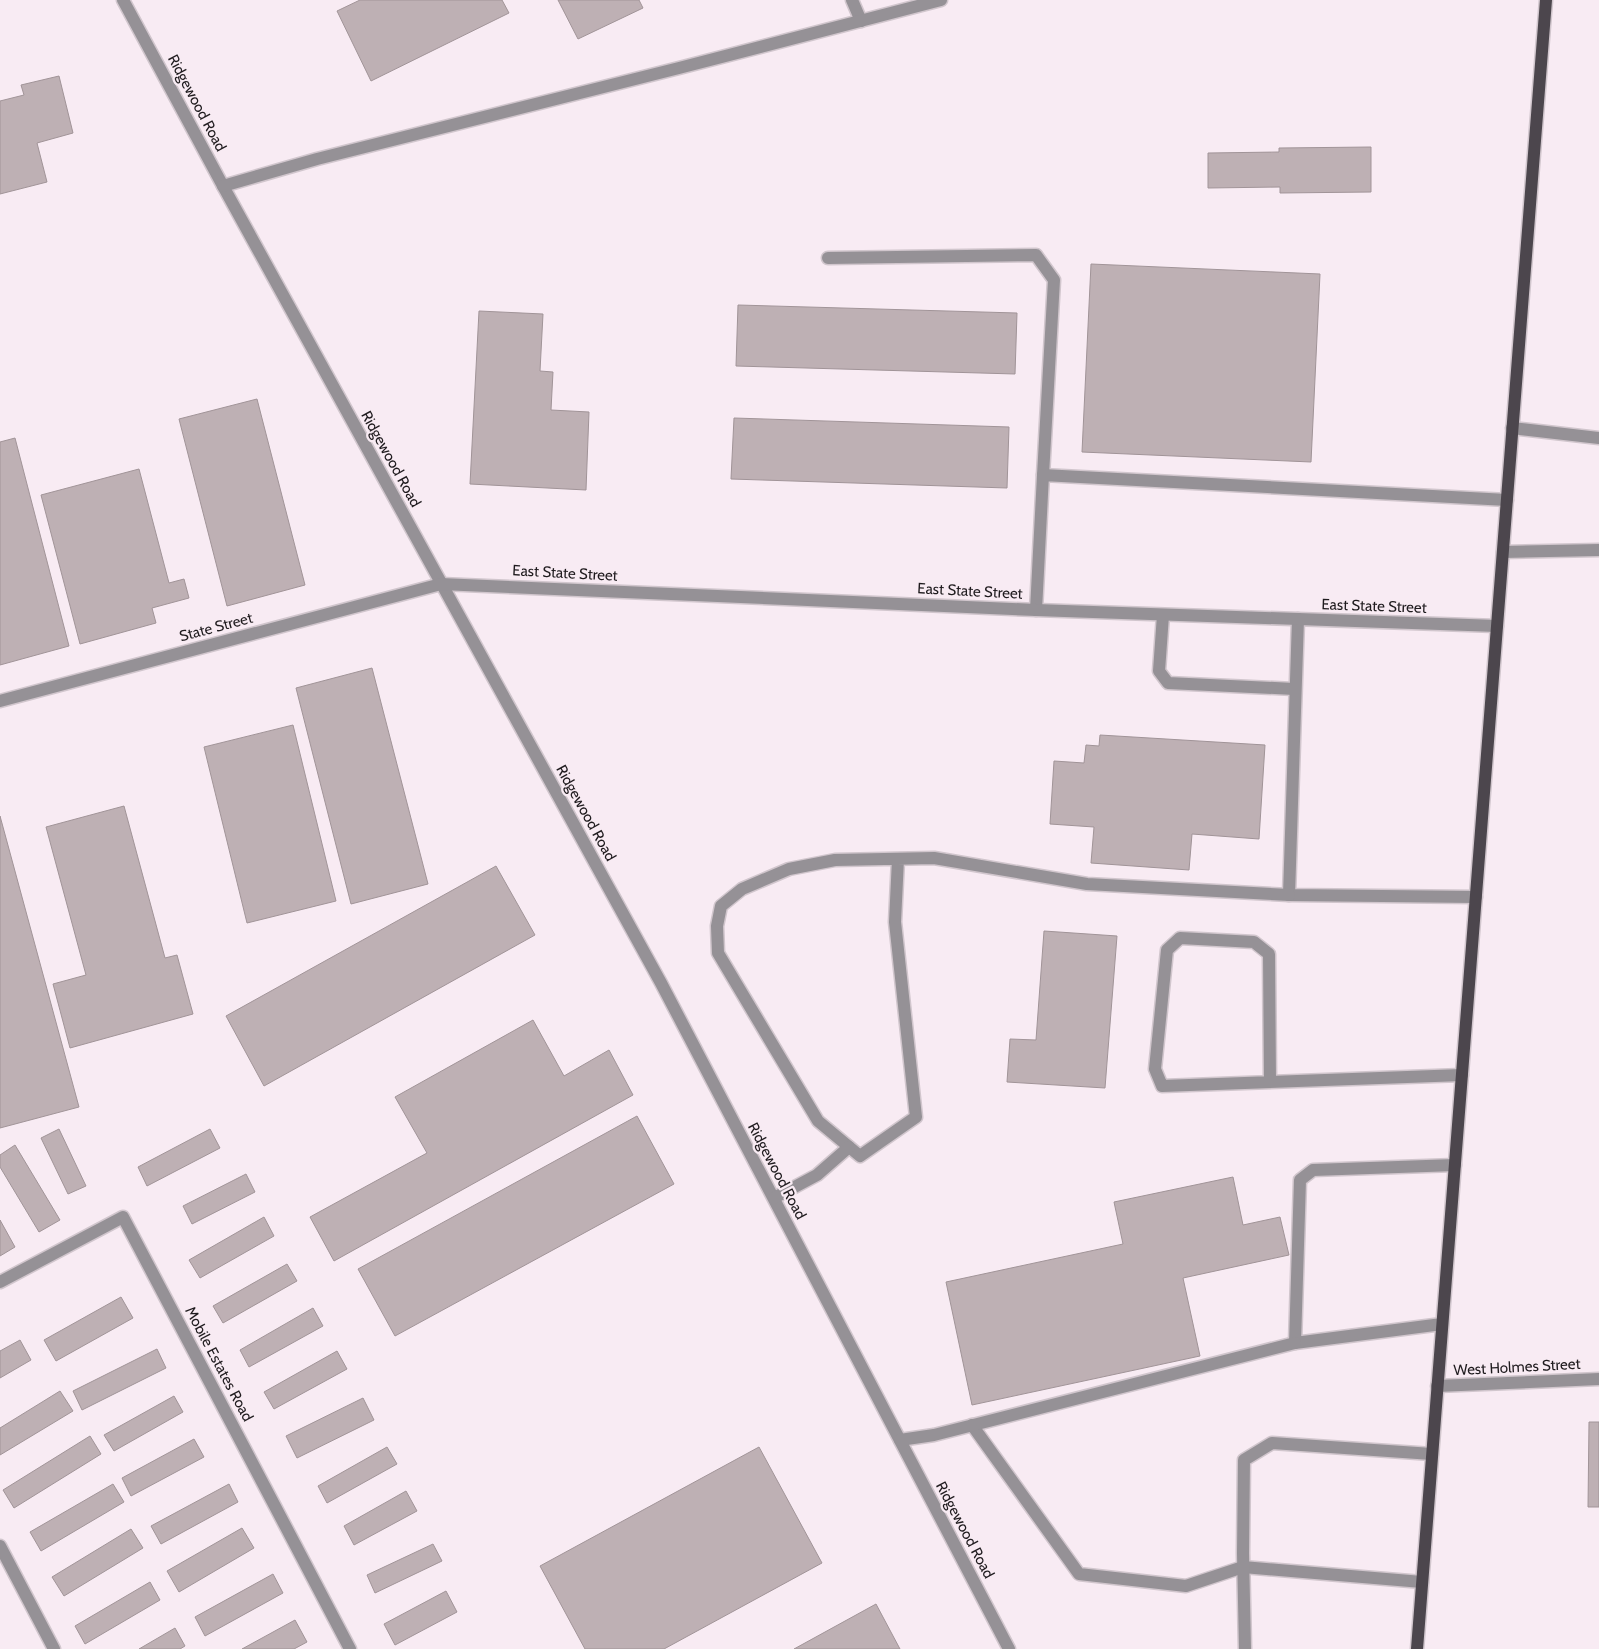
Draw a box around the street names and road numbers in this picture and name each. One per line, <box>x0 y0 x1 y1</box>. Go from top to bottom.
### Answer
street label: Ridgewood Road <box>164 51 230 155</box>
street label: Ridgewood Road <box>357 408 425 510</box>
street label: East State Street <box>512 561 618 585</box>
street label: East State Street <box>917 579 1023 603</box>
street label: East State Street <box>1321 595 1427 617</box>
street label: State Street <box>177 609 255 645</box>
street label: Ridgewood Road <box>552 762 620 864</box>
street label: Ridgewood Road <box>744 1119 810 1223</box>
street label: Mobile Estates Road <box>181 1303 257 1425</box>
street label: West Holmes Street <box>1453 1355 1581 1379</box>
street label: Ridgewood Road <box>932 1478 998 1582</box>

